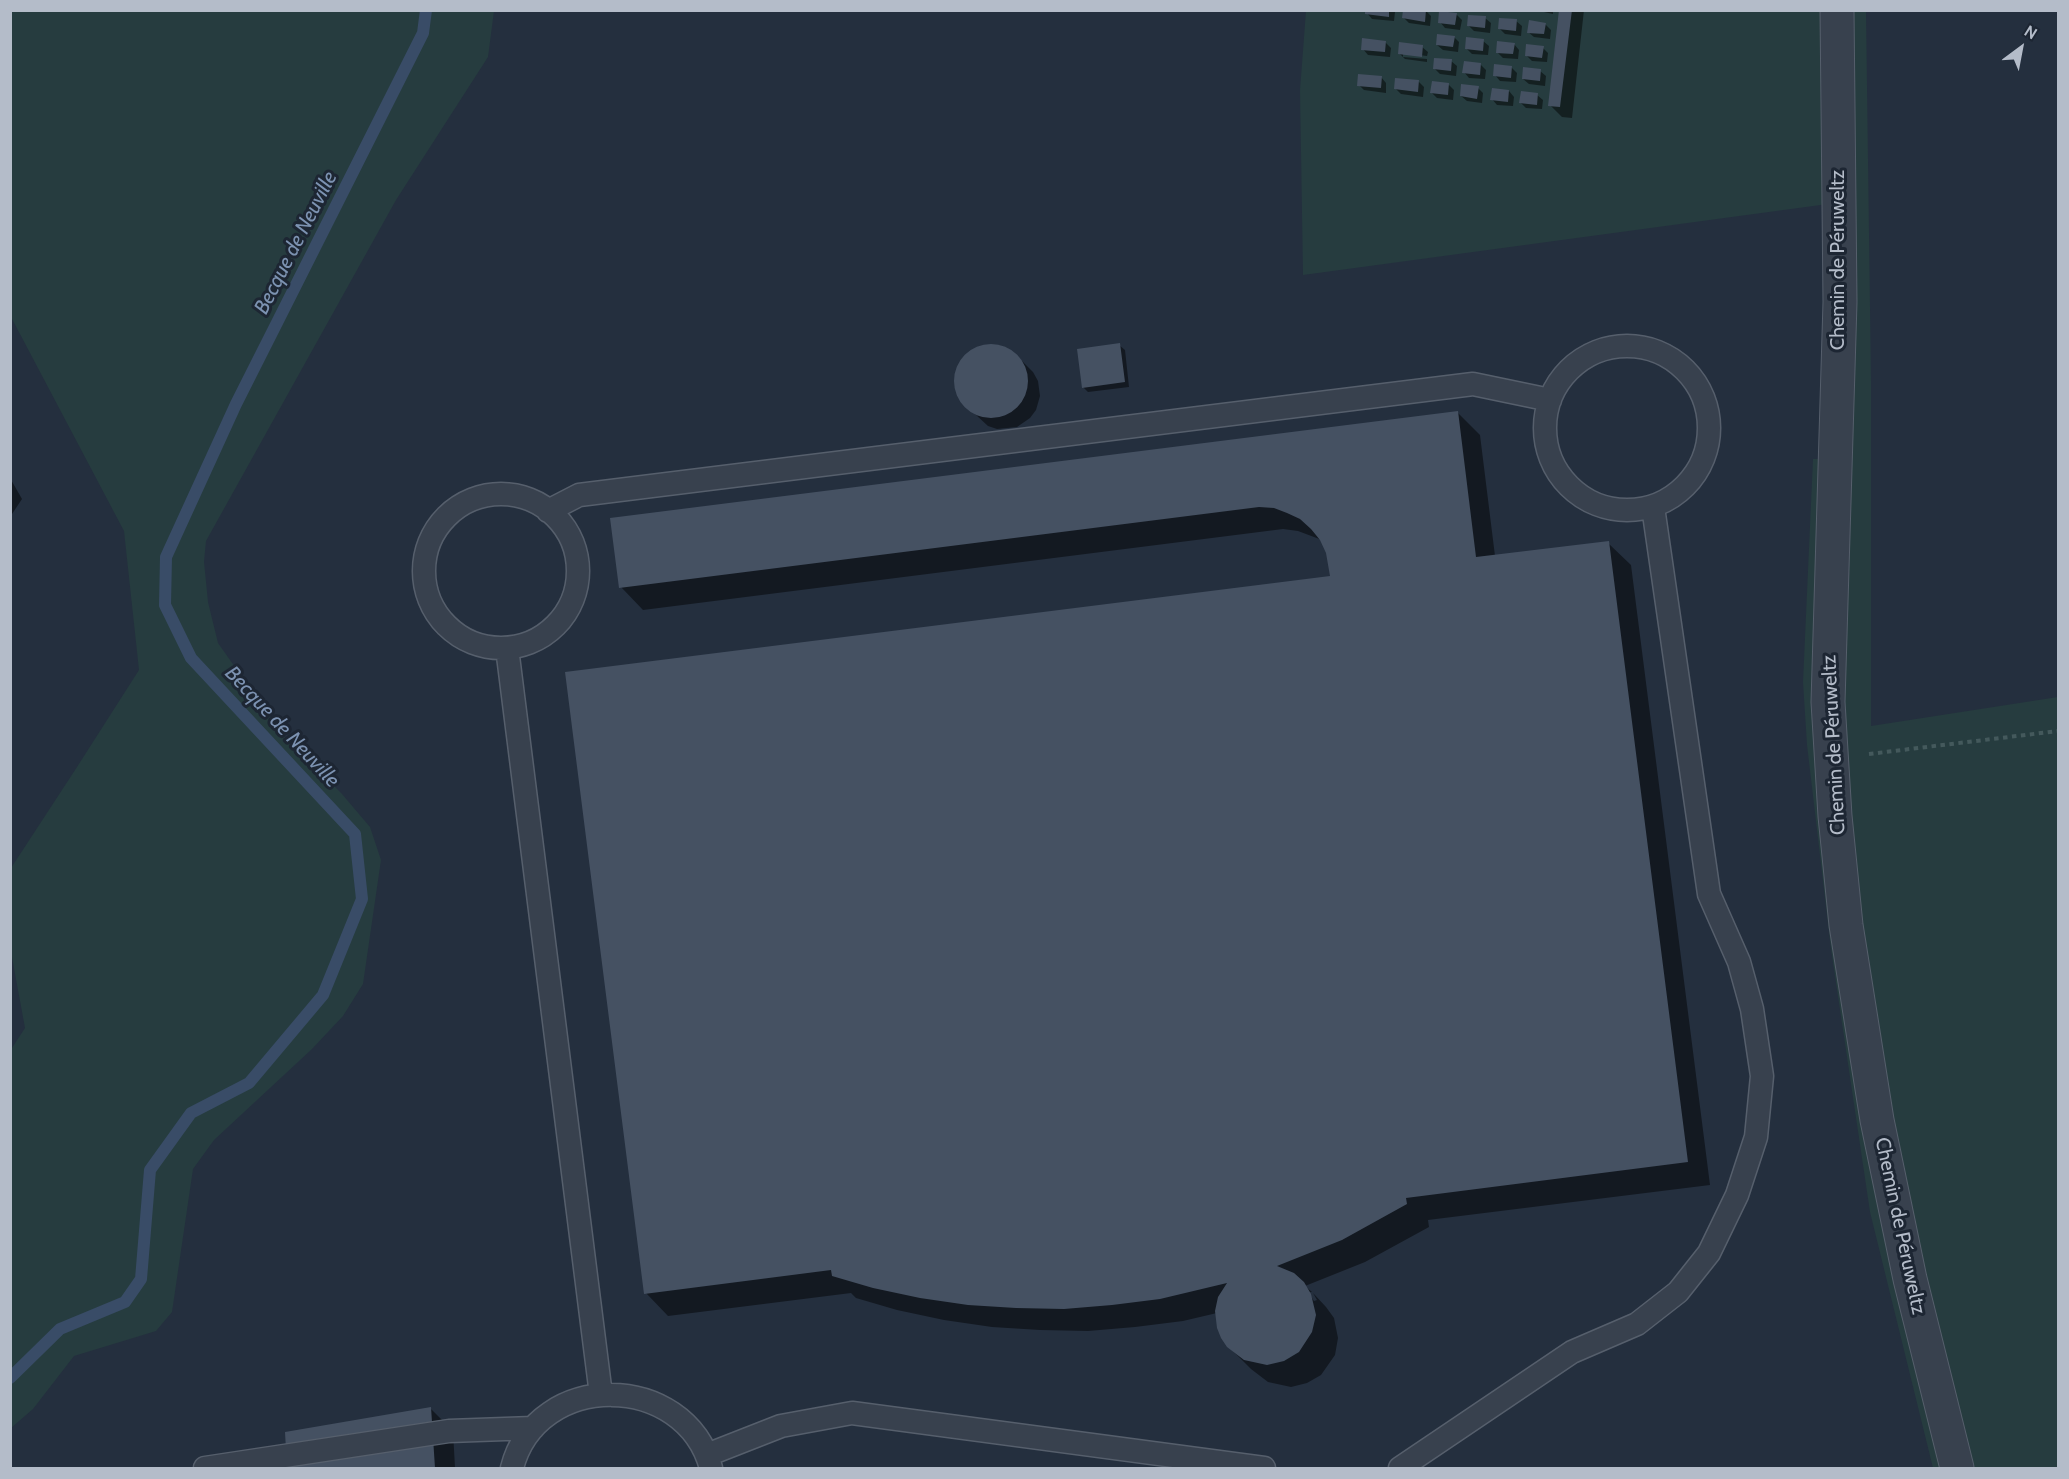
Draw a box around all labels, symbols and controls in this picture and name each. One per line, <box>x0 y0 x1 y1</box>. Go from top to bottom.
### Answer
north arrow <box>1991 18 2051 78</box>
text: N <box>2021 21 2041 43</box>
water label: Becque de Neuville <box>249 167 343 319</box>
street label: Chemin de Péruweltz <box>1826 170 1850 350</box>
street label: Chemin de Péruweltz <box>1817 654 1851 836</box>
water label: Becque de Neuville <box>219 661 345 793</box>
street label: Chemin de Péruweltz <box>1870 1135 1930 1317</box>

